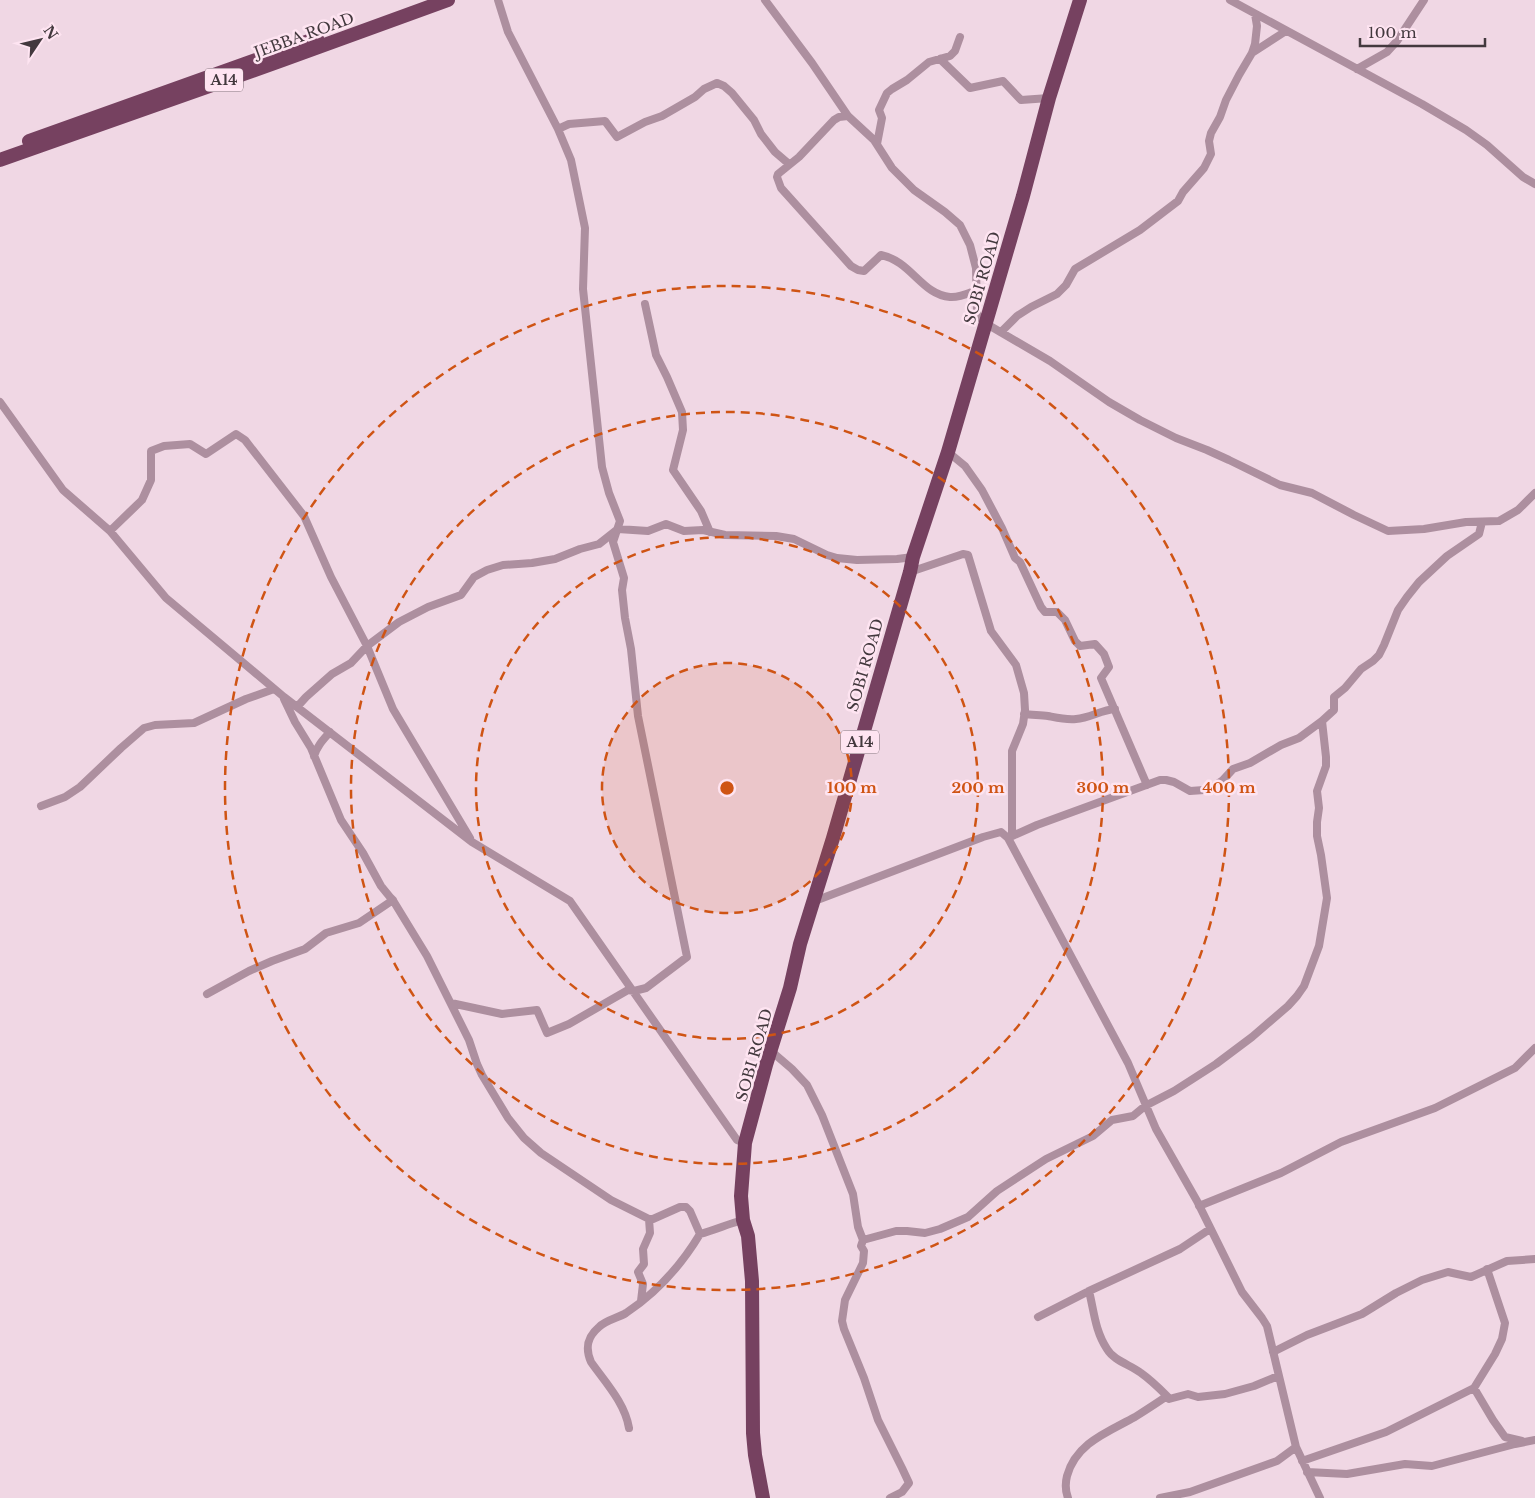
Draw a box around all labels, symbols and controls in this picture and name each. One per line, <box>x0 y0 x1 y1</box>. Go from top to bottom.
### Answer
street label: JEBBA ROAD <box>250 8 357 63</box>
north arrow <box>15 15 65 65</box>
scale bar <box>1360 15 1485 47</box>
text: N <box>39 22 62 43</box>
text: 100 m <box>1368 23 1417 42</box>
road number: A14 <box>205 68 243 92</box>
street label: SOBI ROAD <box>960 229 1004 327</box>
street label: SOBI ROAD <box>843 616 887 714</box>
road number: A14 <box>841 730 879 754</box>
text: 100 m <box>827 778 877 797</box>
text: 200 m <box>952 778 1005 797</box>
text: 300 m <box>1077 778 1130 797</box>
text: 400 m <box>1202 778 1256 797</box>
centre of rings <box>718 779 736 797</box>
street label: SOBI ROAD <box>732 1006 776 1104</box>

